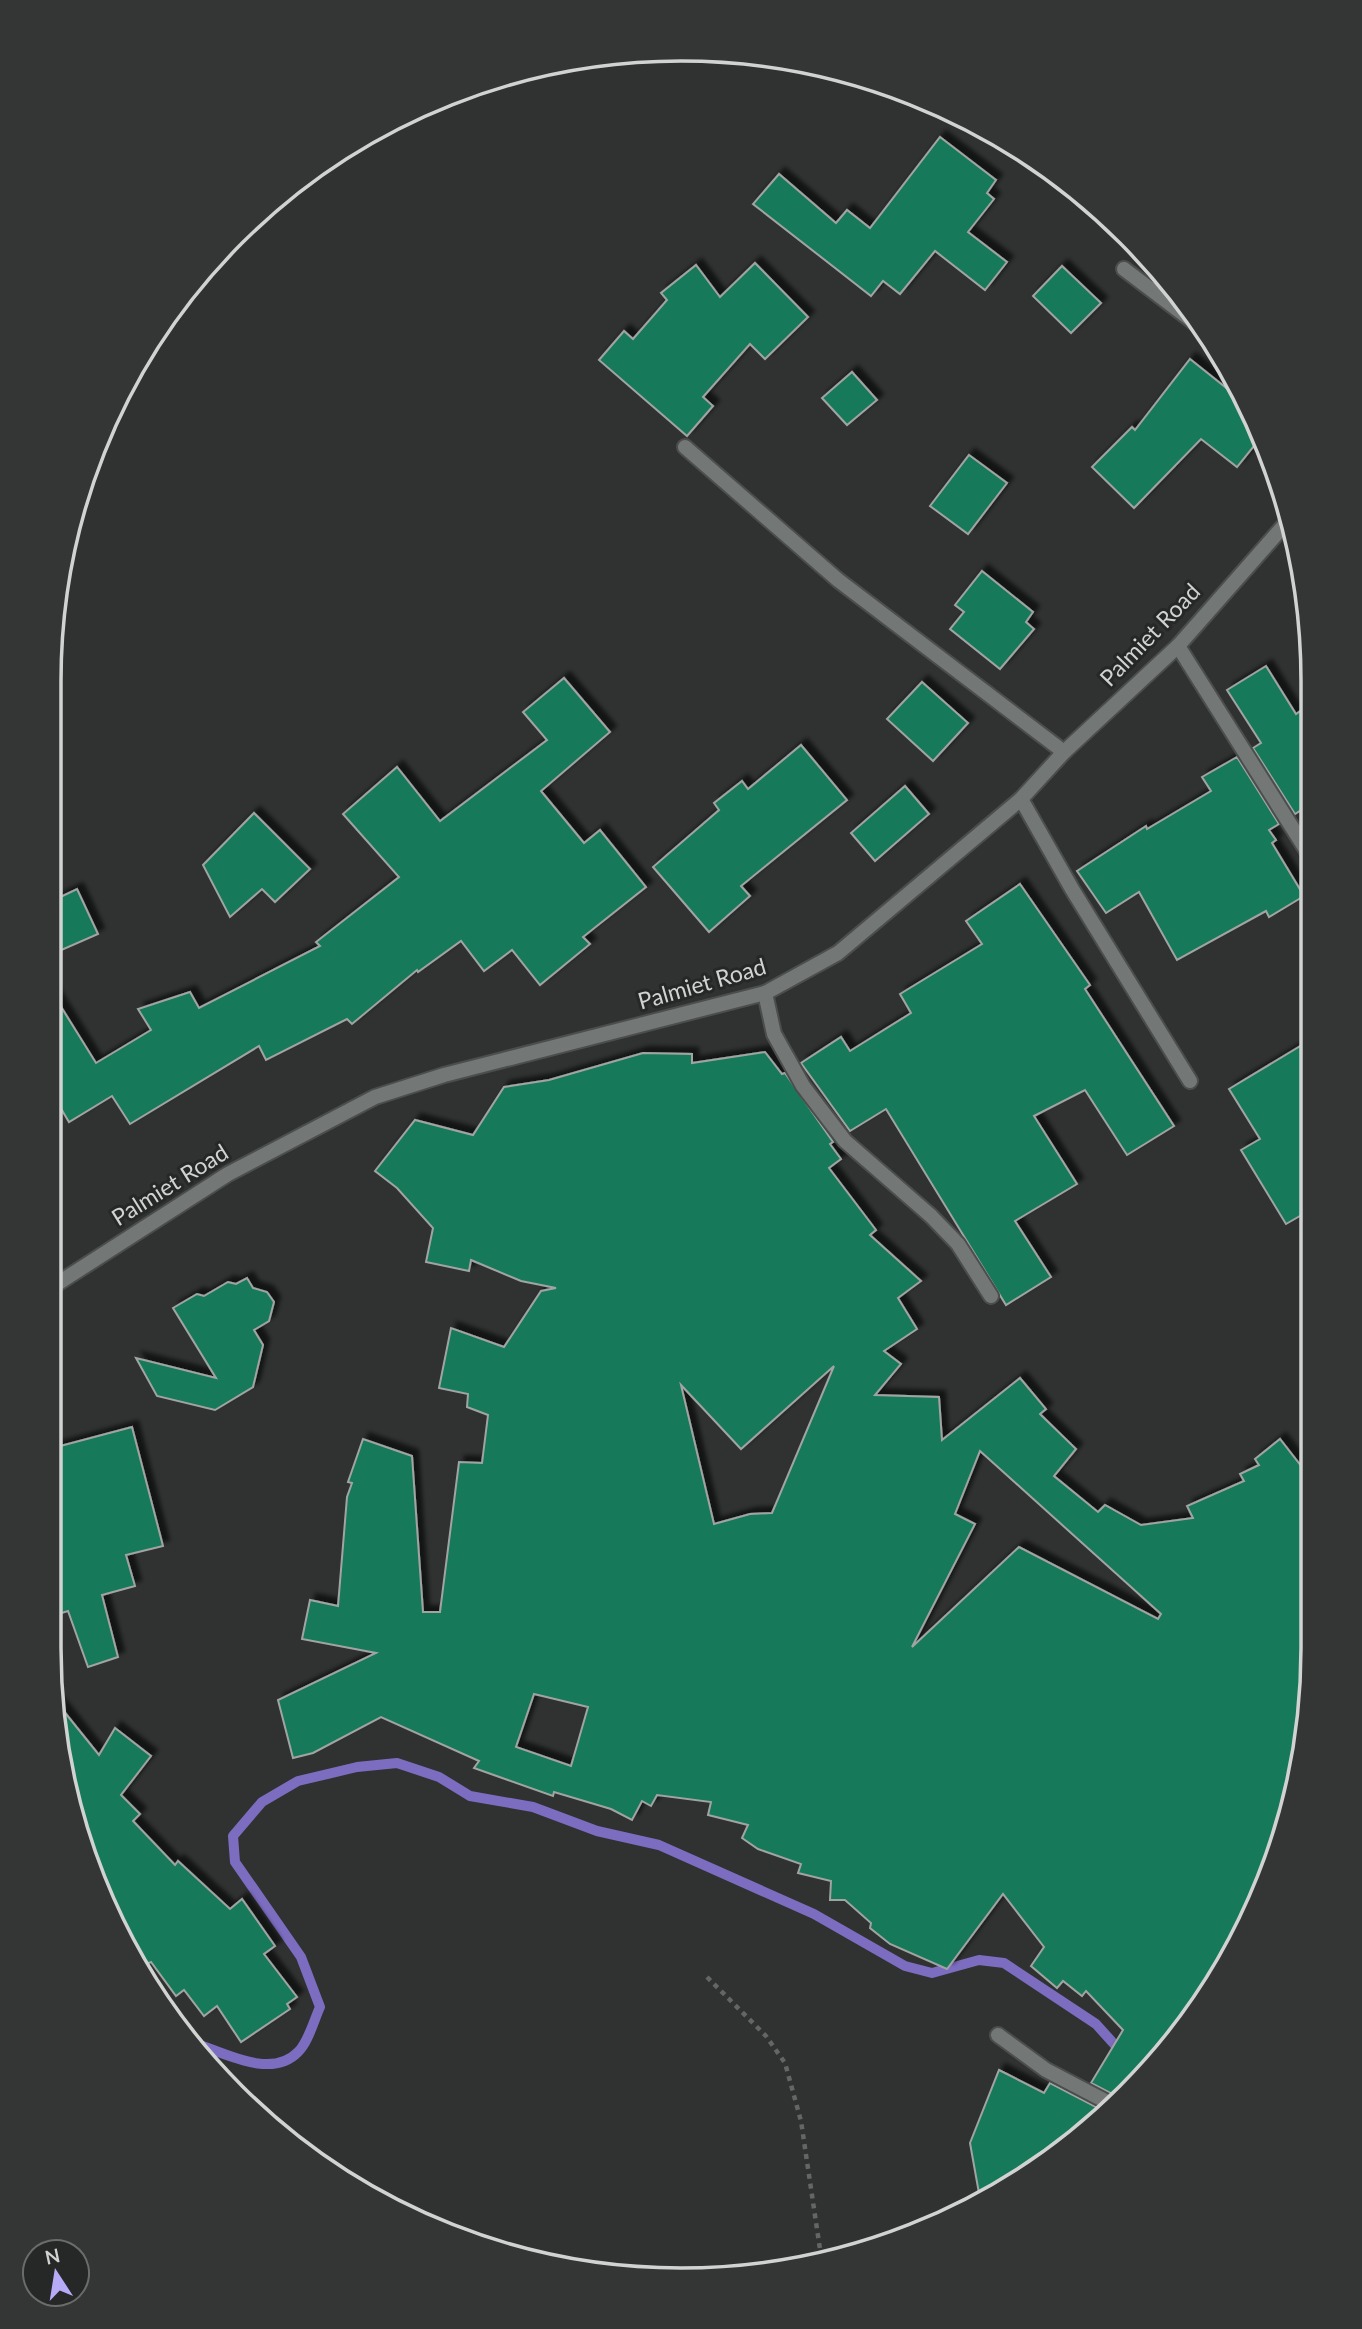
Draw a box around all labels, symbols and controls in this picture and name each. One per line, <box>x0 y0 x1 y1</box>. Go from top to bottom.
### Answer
street label: Palmiet Road <box>1093 577 1205 691</box>
street label: Palmiet Road <box>634 951 769 1015</box>
street label: Palmiet Road <box>106 1137 233 1231</box>
north arrow <box>21 2238 91 2308</box>
text: N <box>43 2243 62 2269</box>

